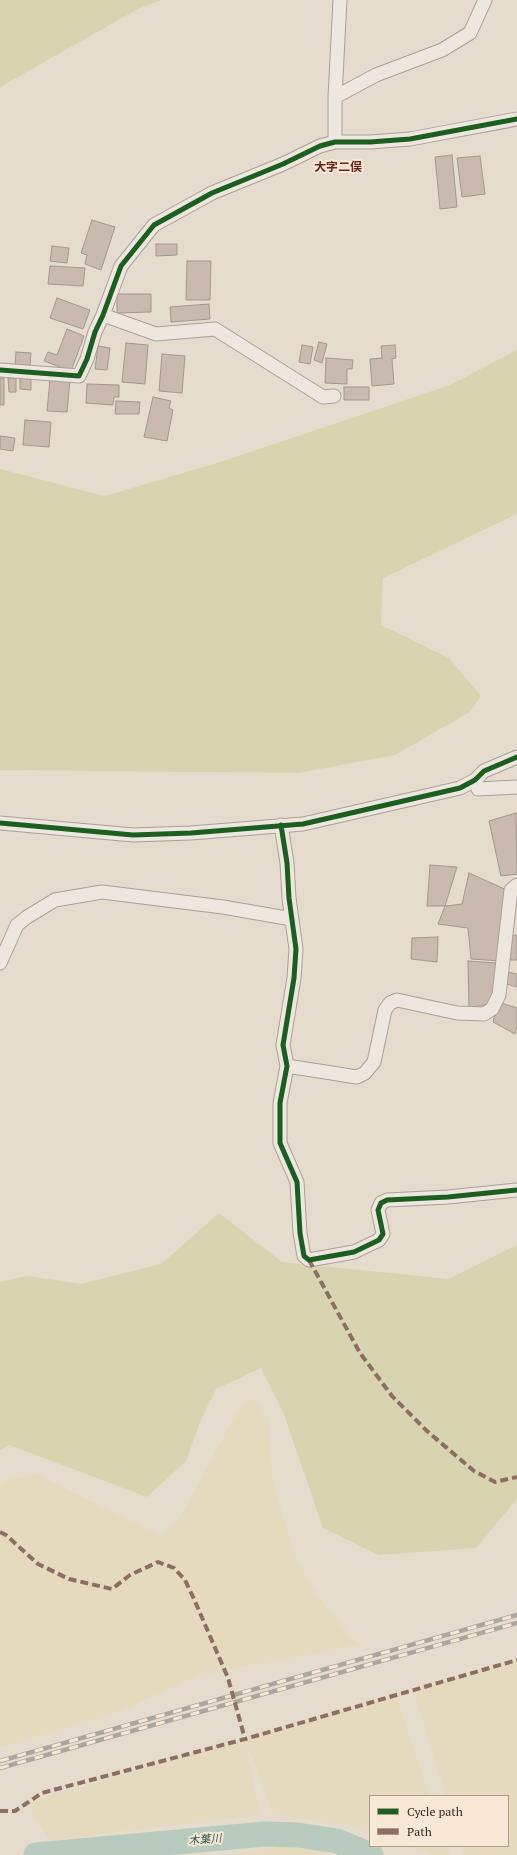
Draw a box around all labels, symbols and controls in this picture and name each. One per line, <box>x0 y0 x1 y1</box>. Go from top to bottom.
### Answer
district label: 大字二俣 <box>314 161 362 175</box>
legend <box>369 1795 509 1847</box>
text: Cycle path <box>407 1804 463 1819</box>
text: Path <box>407 1824 432 1839</box>
water label: 木葉川 <box>188 1832 222 1848</box>

